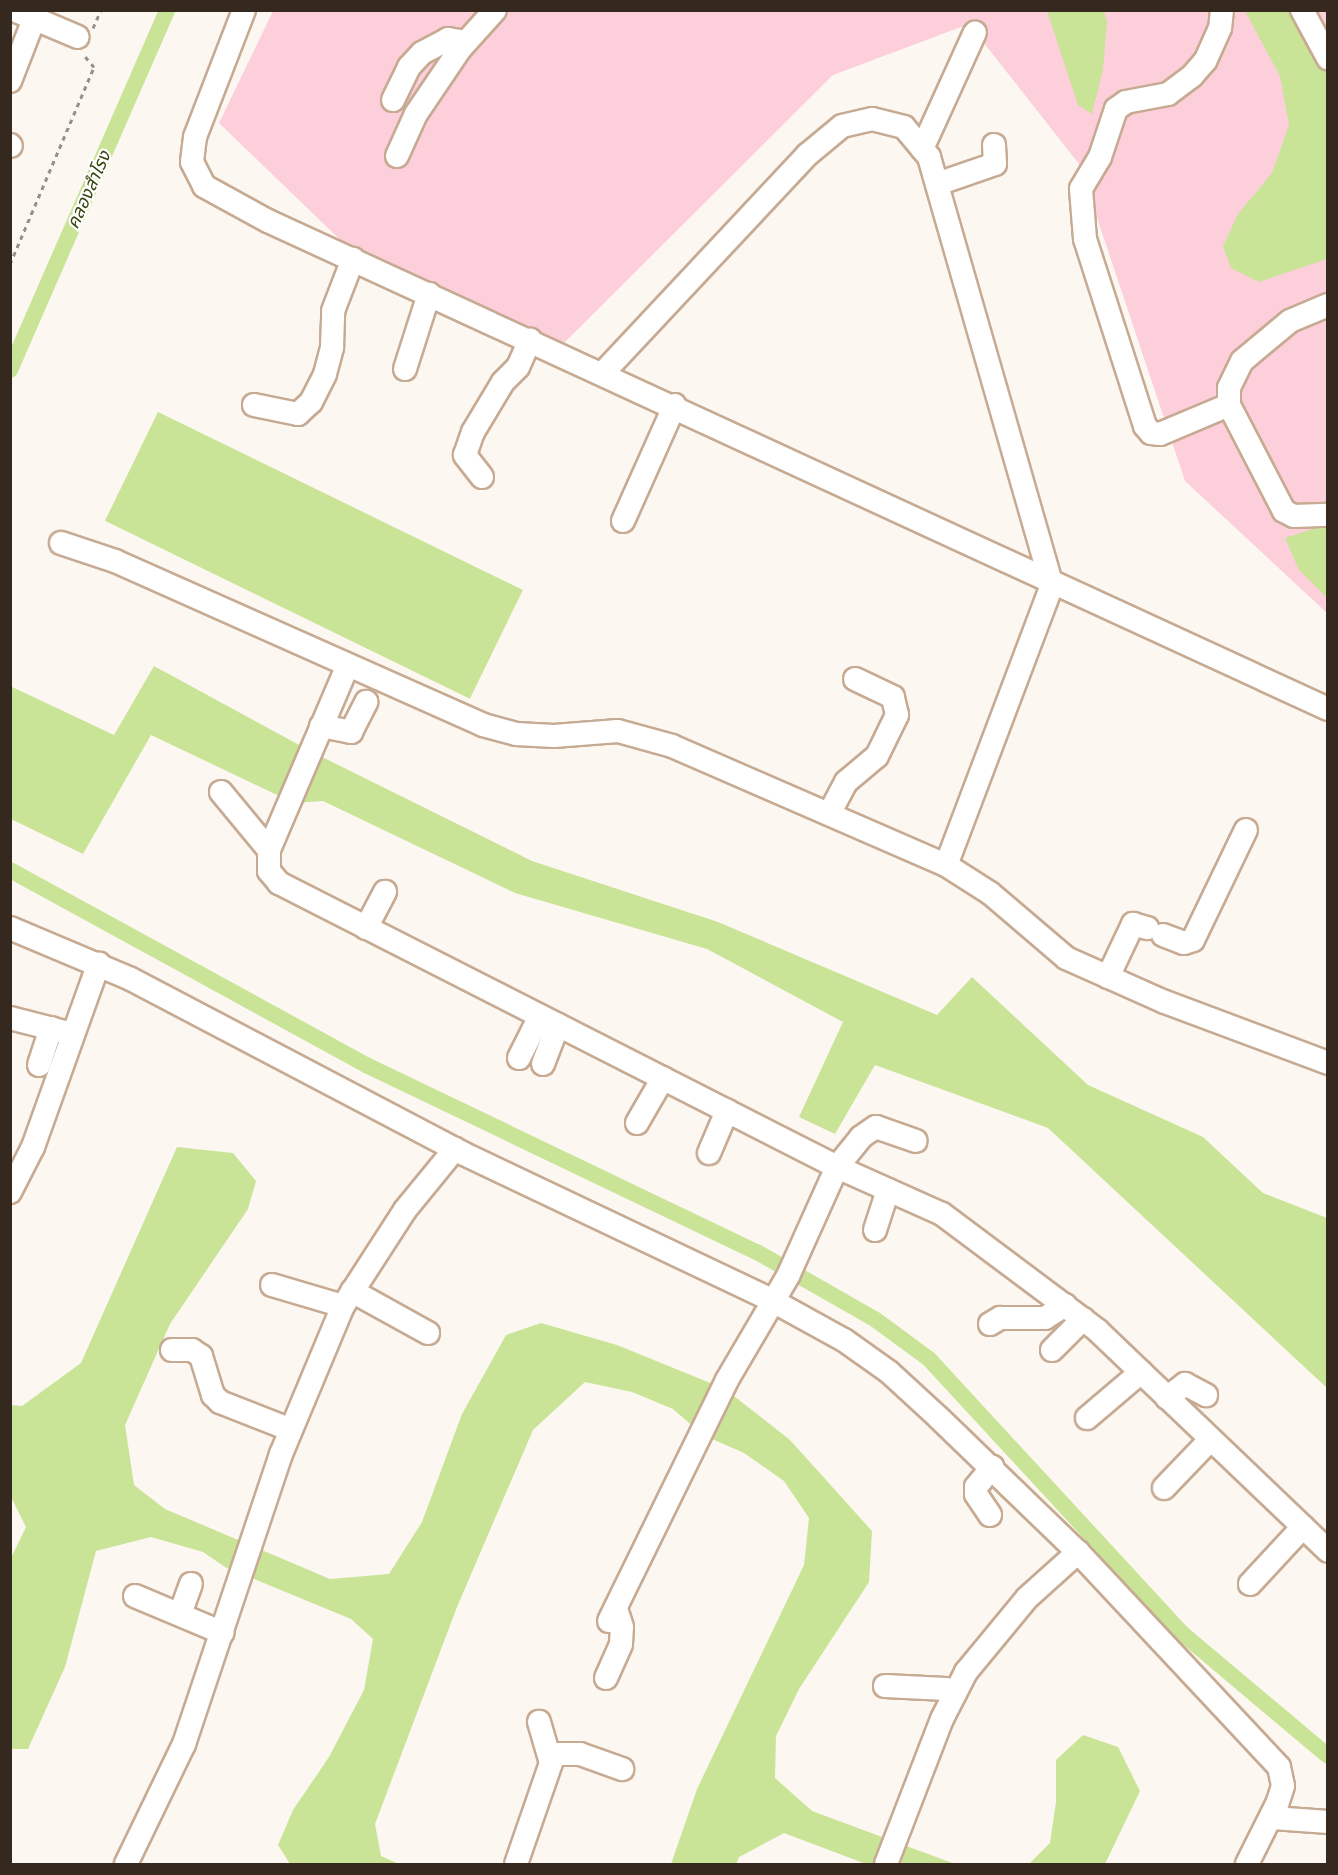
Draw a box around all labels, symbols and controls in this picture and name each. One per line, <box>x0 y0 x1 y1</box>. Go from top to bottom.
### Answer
water label: คลองสำโรง <box>62 148 116 232</box>

